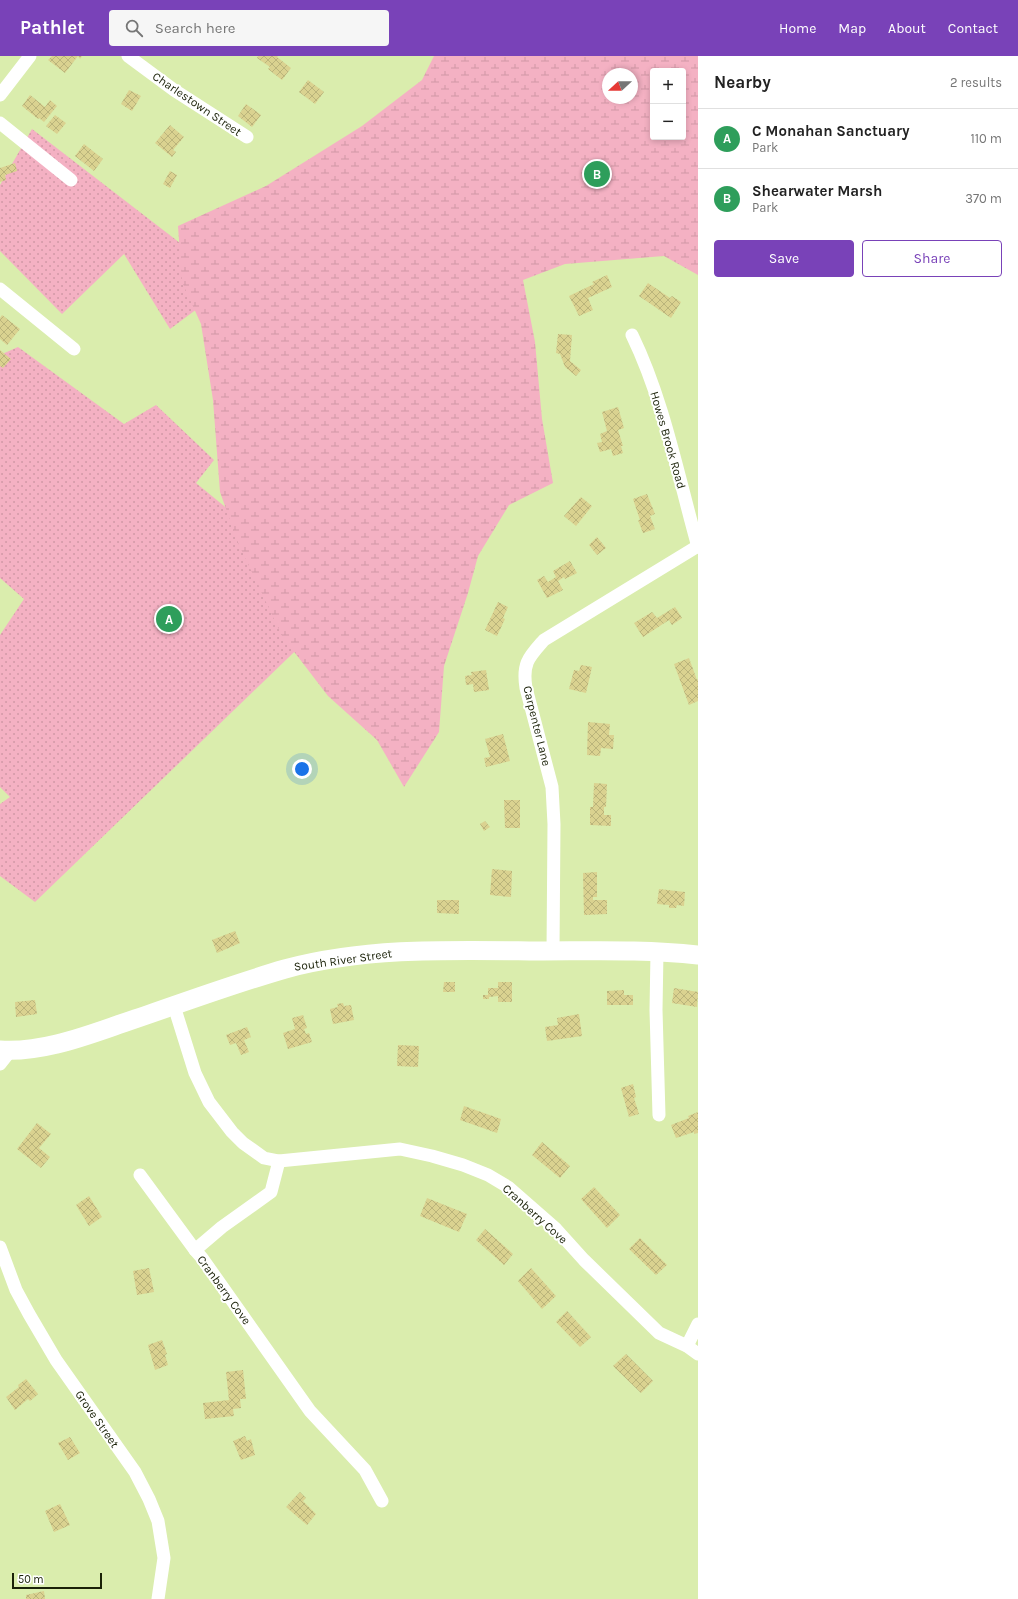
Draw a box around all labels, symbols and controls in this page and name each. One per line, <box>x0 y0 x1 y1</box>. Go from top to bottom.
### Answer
search box <box>109 10 389 46</box>
text: Pathlet <box>20 17 85 39</box>
icon: search <box>123 17 145 39</box>
text: Search here <box>155 19 236 37</box>
text: Home <box>779 20 816 37</box>
text: Map <box>838 20 866 37</box>
text: About <box>888 20 926 37</box>
text: Contact <box>948 20 998 37</box>
north arrow <box>602 68 638 104</box>
map controls <box>650 68 686 140</box>
button: + <box>650 68 686 104</box>
street label: Charlestown Street <box>150 69 244 139</box>
text: Nearby <box>714 72 771 92</box>
text: 2 results <box>950 75 1002 90</box>
button: − <box>650 104 686 140</box>
text: C Monahan Sanctuary <box>752 122 909 140</box>
text: A <box>723 131 731 146</box>
text: 110 m <box>970 131 1002 146</box>
text: Park <box>752 140 778 155</box>
pin: B <box>584 159 610 189</box>
text: Shearwater Marsh <box>752 182 882 200</box>
text: B <box>723 191 731 206</box>
text: 370 m <box>965 191 1002 206</box>
text: Park <box>752 200 778 215</box>
button: Save <box>714 240 854 277</box>
button: Share <box>862 240 1002 277</box>
street label: Howes Brook Road <box>647 390 689 490</box>
pin: A <box>156 604 182 634</box>
street label: Carpenter Lane <box>520 684 554 768</box>
your location <box>292 759 312 779</box>
street label: South River Street <box>293 946 393 974</box>
street label: Cranberry Cove <box>500 1181 570 1247</box>
street label: Cranberry Cove <box>194 1253 254 1327</box>
street label: Grove Street <box>72 1388 122 1451</box>
scale bar <box>12 1571 102 1590</box>
text: 50 m <box>18 1573 44 1586</box>

